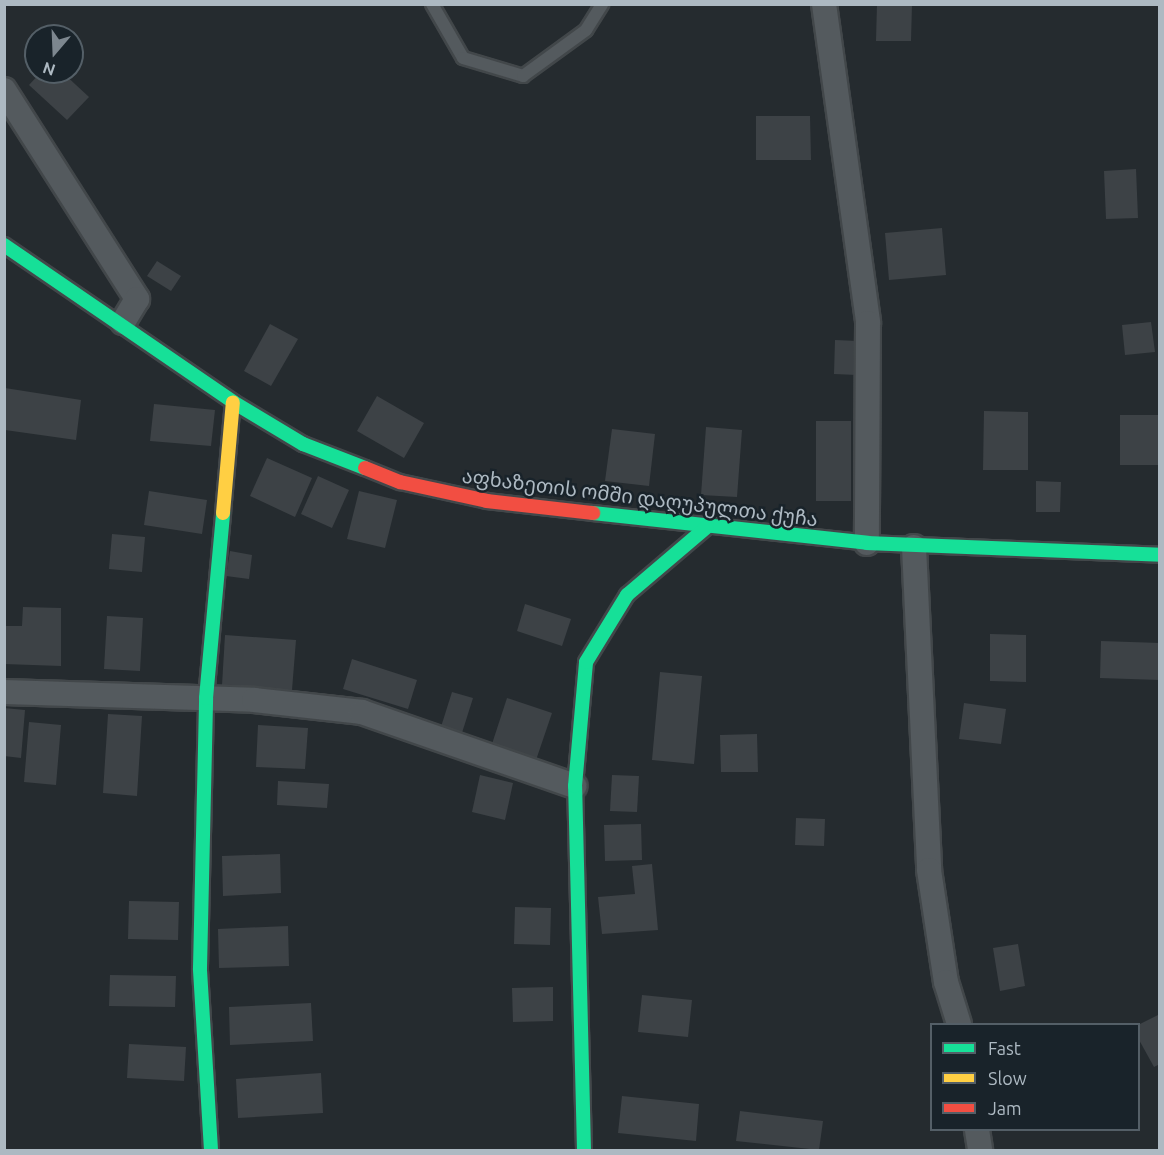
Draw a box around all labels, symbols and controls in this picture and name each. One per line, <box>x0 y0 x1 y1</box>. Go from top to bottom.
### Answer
north arrow <box>24 24 84 84</box>
text: N <box>40 59 57 80</box>
street label: აფხაზეთის ომში დაღუპულთა ქუჩა <box>461 463 819 531</box>
legend <box>930 1023 1140 1131</box>
text: Fast <box>988 1038 1021 1058</box>
text: Slow <box>988 1068 1027 1088</box>
text: Jam <box>988 1098 1022 1118</box>

